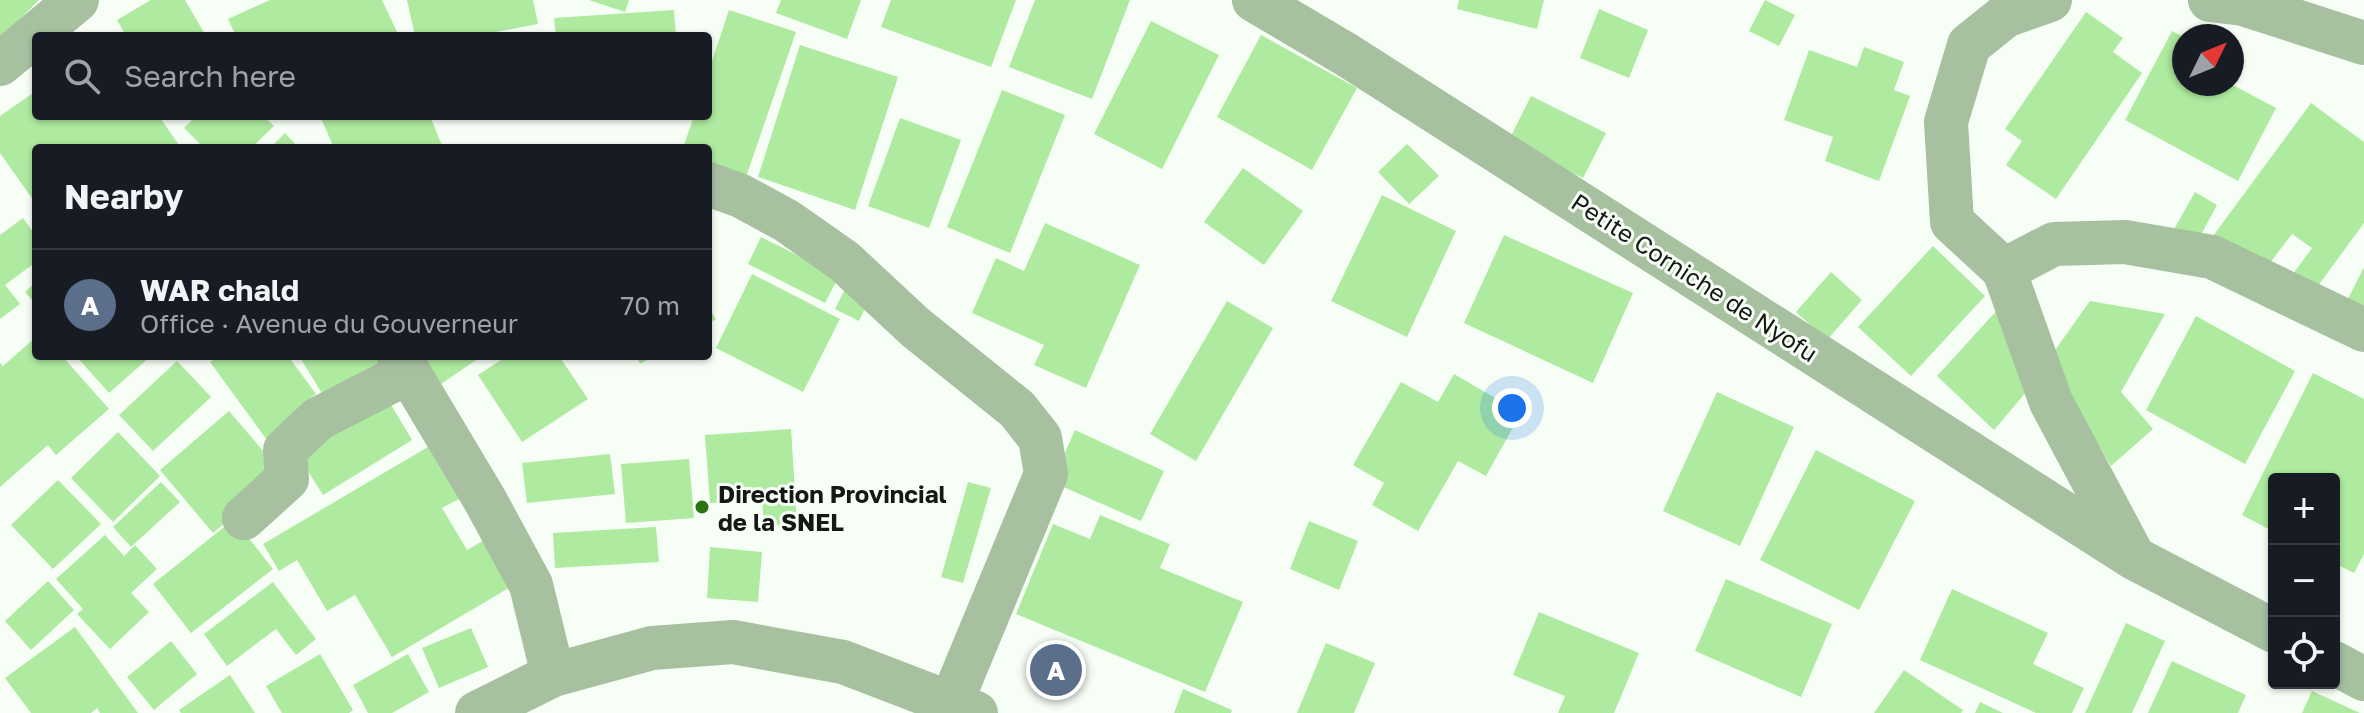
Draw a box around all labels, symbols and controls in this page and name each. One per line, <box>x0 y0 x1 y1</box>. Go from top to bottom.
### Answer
north arrow <box>2172 24 2244 96</box>
search box <box>32 32 712 120</box>
icon: search <box>60 54 104 98</box>
text: Search here <box>124 58 296 94</box>
text: Nearby <box>64 176 184 216</box>
street label: Petite Corniche de Nyofu <box>1567 187 1823 367</box>
text: WAR chald <box>140 272 299 308</box>
text: A <box>81 290 99 321</box>
text: 70 m <box>621 290 680 321</box>
text: Office · Avenue du Gouverneur <box>140 308 518 339</box>
your location <box>1492 388 1532 428</box>
map controls <box>2268 473 2340 689</box>
button: + <box>2268 473 2340 545</box>
place label: Direction Provincial de la SNEL <box>718 479 947 536</box>
marker: Direction Provincial de la SNEL <box>693 498 711 516</box>
button: − <box>2268 545 2340 617</box>
button: locate <box>2268 617 2340 689</box>
pin: A <box>1030 640 1082 700</box>

